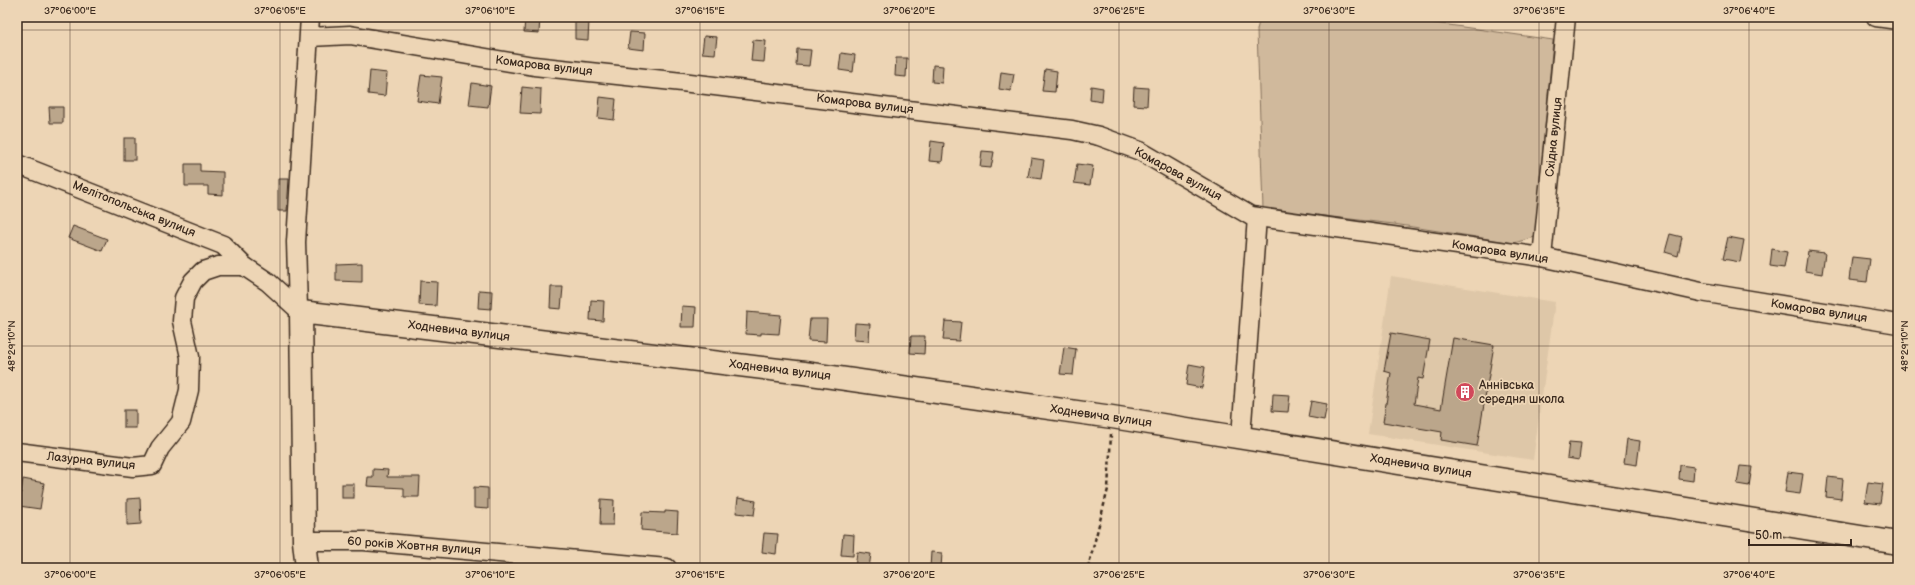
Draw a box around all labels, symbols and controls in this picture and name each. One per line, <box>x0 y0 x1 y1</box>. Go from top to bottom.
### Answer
text: 37°06'00"E <box>44 5 96 17</box>
text: 37°06'05"E <box>254 5 306 17</box>
text: 37°06'10"E <box>465 5 515 17</box>
text: 37°06'15"E <box>675 5 725 17</box>
text: 37°06'20"E <box>883 5 935 17</box>
text: 37°06'25"E <box>1093 5 1145 17</box>
text: 37°06'30"E <box>1303 5 1356 17</box>
text: 37°06'35"E <box>1513 5 1565 17</box>
text: 37°06'40"E <box>1723 5 1776 17</box>
street label: Комарова вулиця <box>495 53 594 79</box>
street label: Комарова вулиця <box>816 91 915 117</box>
street label: Східна вулиця <box>1542 96 1566 178</box>
street label: Комарова вулиця <box>1132 144 1225 204</box>
street label: Мелітопольська вулиця <box>70 177 198 241</box>
street label: Комарова вулиця <box>1451 237 1550 267</box>
street label: Комарова вулиця <box>1770 296 1869 326</box>
street label: Ходневича вулиця <box>407 317 511 345</box>
text: 48°29'10"N <box>6 320 18 372</box>
text: 48°29'10"N <box>1899 320 1911 372</box>
street label: Ходневича вулиця <box>728 356 832 384</box>
place label: Аннівська середня школа <box>1478 378 1565 407</box>
building icon: Аннівська середня школа <box>1454 381 1476 403</box>
street label: Ходневича вулиця <box>1049 401 1153 431</box>
street label: Лазурна вулиця <box>45 449 136 473</box>
street label: Ходневича вулиця <box>1369 451 1473 481</box>
scale bar <box>1749 521 1851 547</box>
text: 50 m <box>1755 528 1782 543</box>
street label: 60 років Жовтня вулиця <box>347 534 482 558</box>
text: 37°06'00"E <box>44 569 96 581</box>
text: 37°06'05"E <box>254 569 306 581</box>
text: 37°06'10"E <box>465 569 515 581</box>
text: 37°06'15"E <box>675 569 725 581</box>
text: 37°06'20"E <box>883 569 935 581</box>
text: 37°06'25"E <box>1093 569 1145 581</box>
text: 37°06'30"E <box>1303 569 1356 581</box>
text: 37°06'35"E <box>1513 569 1565 581</box>
text: 37°06'40"E <box>1723 569 1776 581</box>

